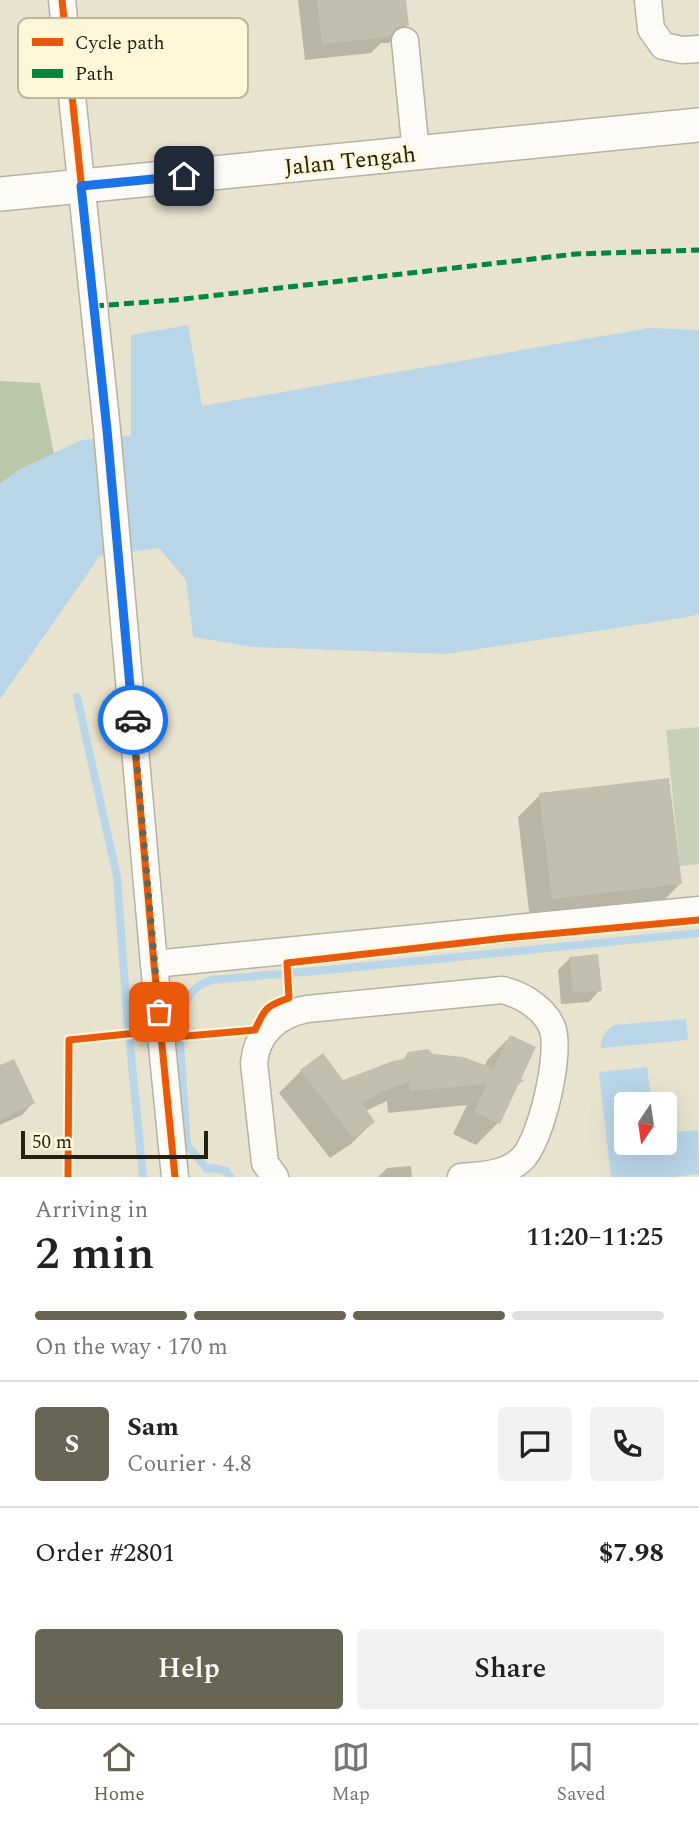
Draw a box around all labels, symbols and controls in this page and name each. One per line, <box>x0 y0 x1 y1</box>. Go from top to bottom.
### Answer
legend <box>18 18 248 98</box>
text: Cycle path <box>75 29 165 58</box>
text: Path <box>75 60 114 89</box>
street label: Jalan Tengah <box>283 137 418 186</box>
pin <box>154 146 214 206</box>
icon: home <box>165 157 203 195</box>
courier <box>98 685 168 755</box>
icon: car <box>114 701 152 739</box>
pin <box>129 982 189 1042</box>
icon: bag <box>140 993 178 1031</box>
north arrow <box>614 1092 677 1155</box>
map controls <box>614 1092 677 1155</box>
scale bar <box>21 1128 208 1160</box>
text: 50 m <box>32 1128 72 1157</box>
text: Arriving in <box>35 1193 148 1228</box>
text: 11:20–11:25 <box>526 1217 664 1257</box>
text: 2 min <box>35 1219 154 1289</box>
text: On the way · 170 m <box>35 1330 228 1365</box>
text: Sam <box>127 1407 179 1447</box>
button: chat <box>498 1407 572 1481</box>
button: phone <box>590 1407 664 1481</box>
text: S <box>65 1424 79 1464</box>
text: Courier · 4.8 <box>127 1447 252 1482</box>
text: Order #2801 <box>35 1533 175 1573</box>
text: $7.98 <box>599 1533 664 1573</box>
button: Help <box>35 1629 343 1709</box>
button: Share <box>357 1629 664 1709</box>
tab: Home <box>93 1738 145 1809</box>
tab: Map <box>332 1738 370 1809</box>
tab: Saved <box>557 1738 606 1809</box>

